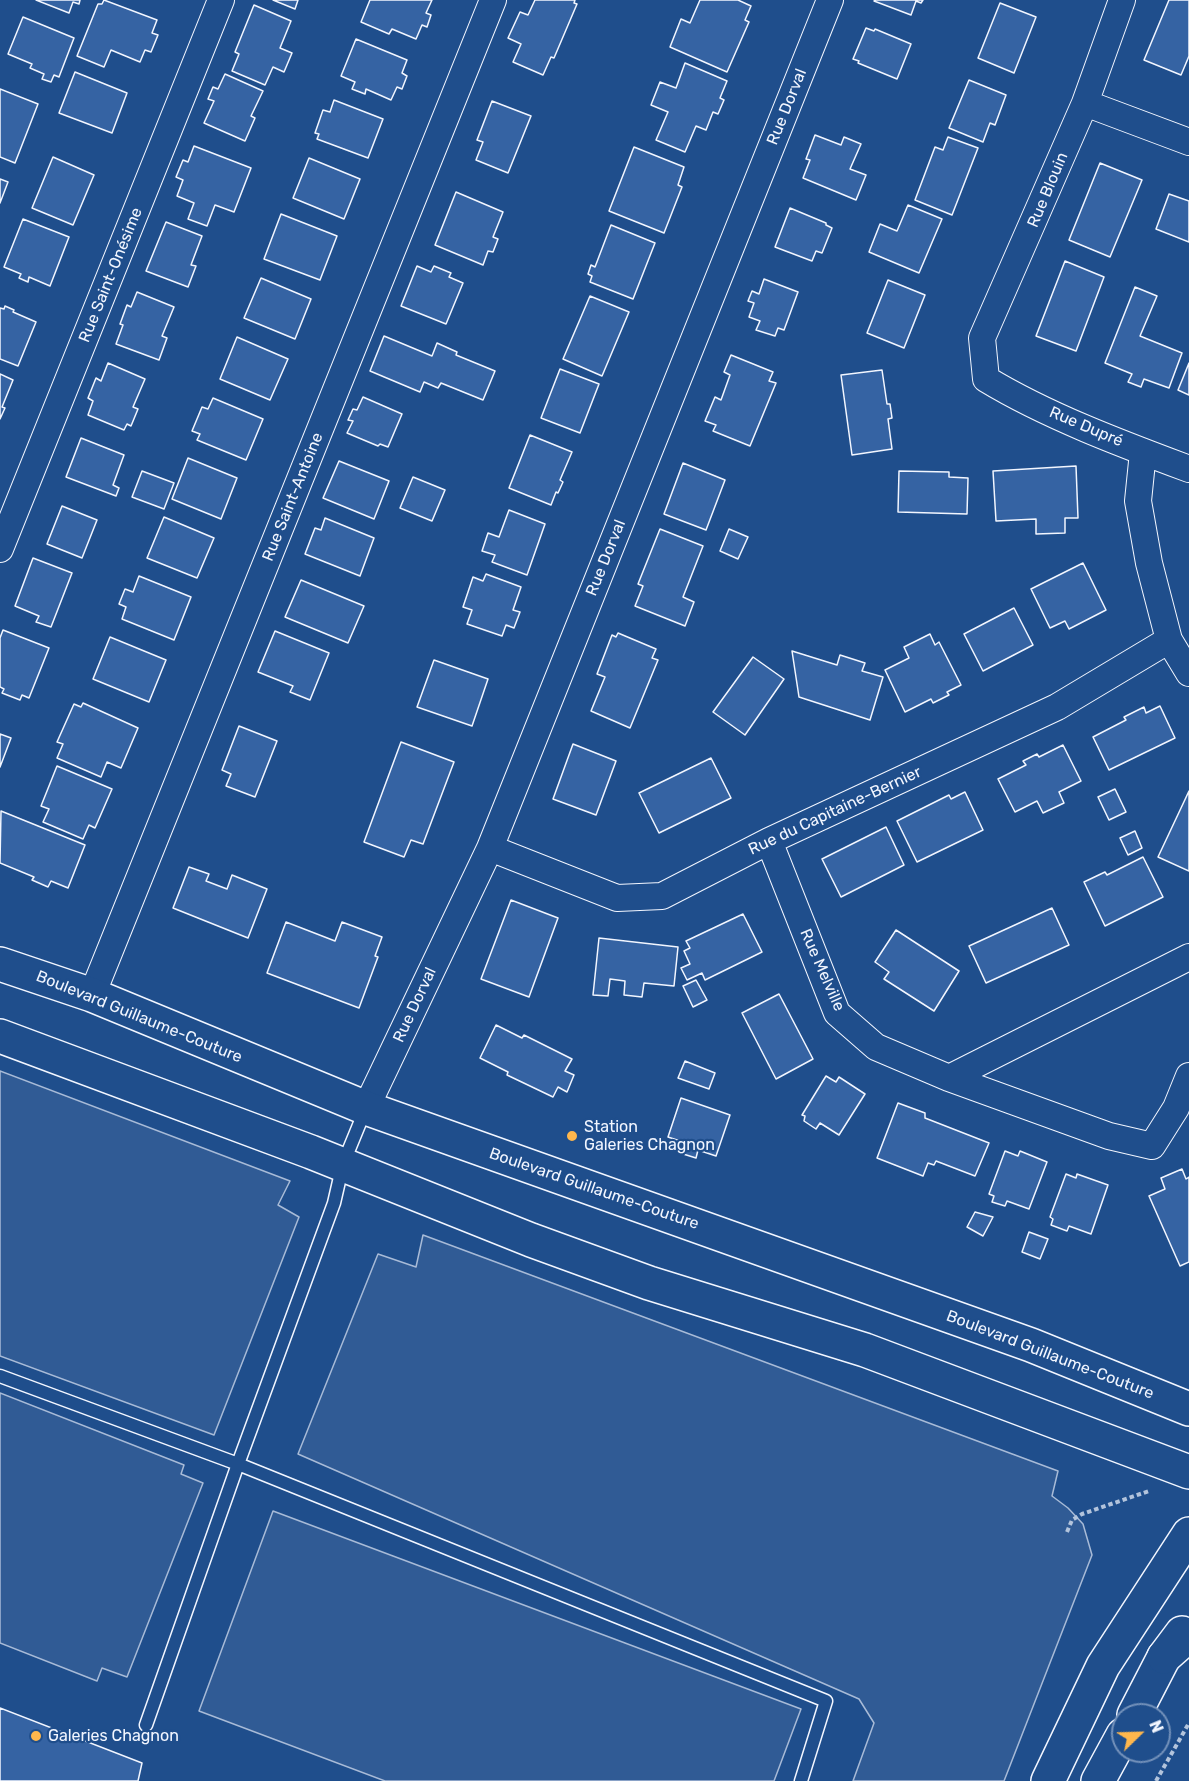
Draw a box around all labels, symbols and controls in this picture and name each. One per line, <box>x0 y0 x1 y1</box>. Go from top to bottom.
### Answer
street label: Rue Dorval <box>763 66 811 148</box>
street label: Rue Blouin <box>1024 149 1072 231</box>
street label: Rue Saint-Onésime <box>75 205 147 345</box>
street label: Rue Dupré <box>1046 403 1126 451</box>
street label: Rue Saint-Antoine <box>258 430 328 564</box>
street label: Rue Dorval <box>582 517 630 599</box>
street label: Rue du Capitaine-Bernier <box>746 762 924 860</box>
street label: Rue Melville <box>795 926 849 1014</box>
street label: Rue Dorval <box>389 964 441 1046</box>
street label: Boulevard Guillaume-Couture <box>33 967 245 1067</box>
place label: Station Galeries Chagnon <box>584 1117 715 1155</box>
marker: Station Galeries Chagnon <box>565 1129 579 1143</box>
street label: Boulevard Guillaume-Couture <box>487 1144 701 1234</box>
street label: Boulevard Guillaume-Couture <box>944 1307 1156 1403</box>
north arrow <box>1111 1703 1171 1763</box>
text: N <box>1145 1718 1167 1736</box>
place label: Galeries Chagnon <box>48 1726 179 1746</box>
marker: Galeries Chagnon <box>29 1729 43 1743</box>

